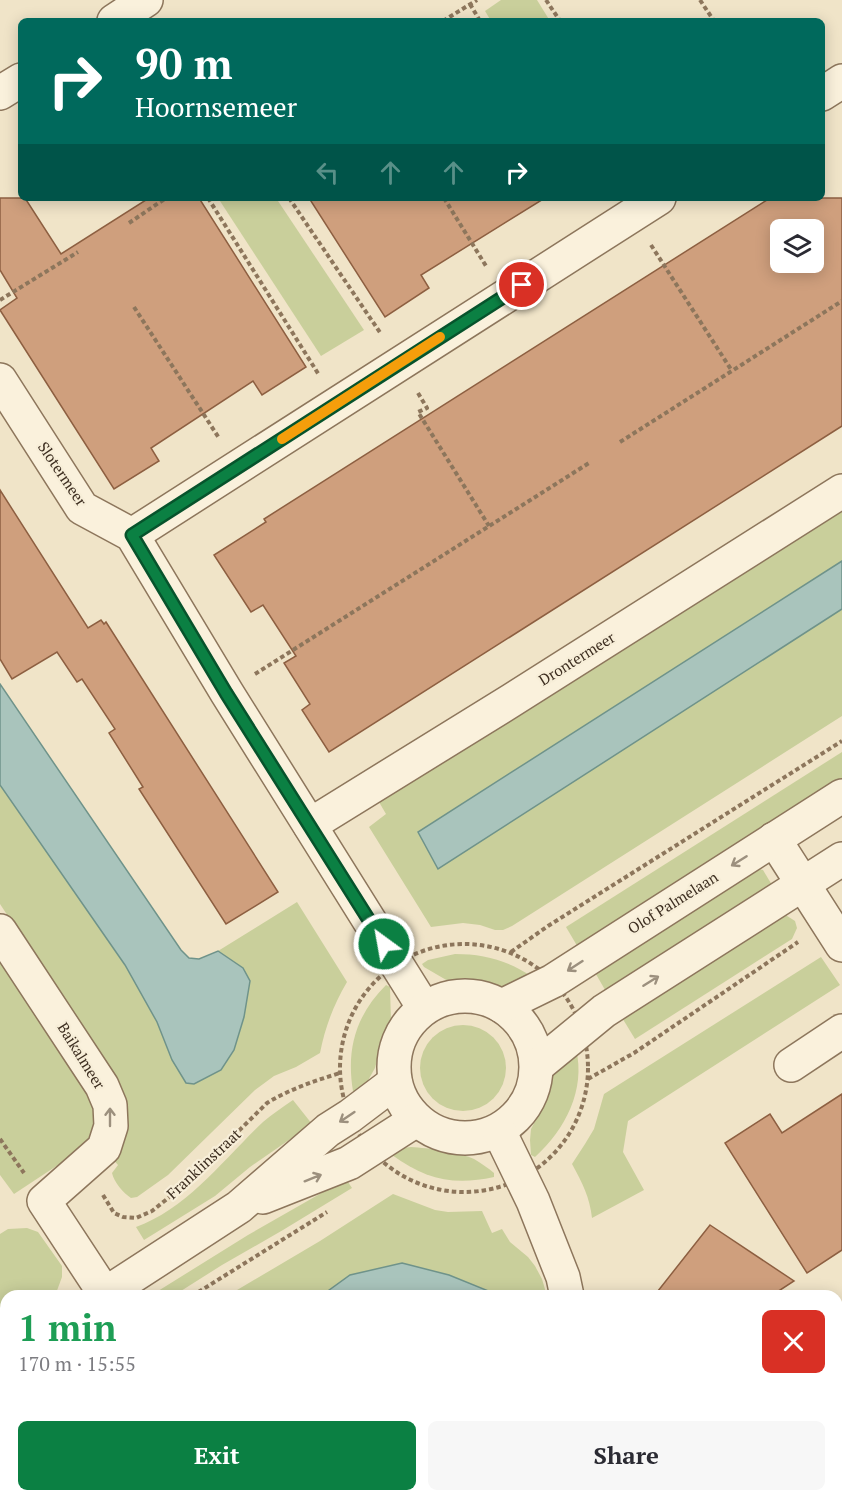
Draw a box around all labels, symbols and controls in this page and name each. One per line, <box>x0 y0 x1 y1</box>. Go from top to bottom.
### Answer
text: 90 m <box>135 35 233 91</box>
icon: right <box>36 42 114 120</box>
text: Hoornsemeer <box>135 89 297 125</box>
icon: left <box>311 156 344 189</box>
icon: ahead <box>374 156 407 189</box>
icon: ahead <box>437 156 470 189</box>
icon: right <box>500 156 533 189</box>
map controls <box>770 219 824 273</box>
button: layers <box>770 219 824 273</box>
pin <box>496 259 547 310</box>
icon: arrive <box>505 268 538 301</box>
street label: Slotermeer <box>34 437 92 510</box>
street label: Drontermeer <box>535 627 619 689</box>
one-way arrow <box>731 855 748 868</box>
street label: Olof Palmelaan <box>624 866 721 938</box>
position arrow <box>352 912 416 976</box>
one-way arrow <box>567 960 584 972</box>
one-way arrow <box>642 975 659 987</box>
street label: Baikalmeer <box>54 1018 110 1093</box>
one-way arrow <box>104 1107 116 1127</box>
one-way arrow <box>340 1111 356 1123</box>
street label: Franklinstraat <box>162 1123 245 1203</box>
one-way arrow <box>303 1171 322 1182</box>
text: 1 min <box>18 1304 116 1351</box>
button: close <box>762 1310 825 1373</box>
text: 170 m · 15:55 <box>18 1350 136 1377</box>
button: Exit <box>18 1421 416 1490</box>
button: Share <box>428 1421 825 1490</box>

